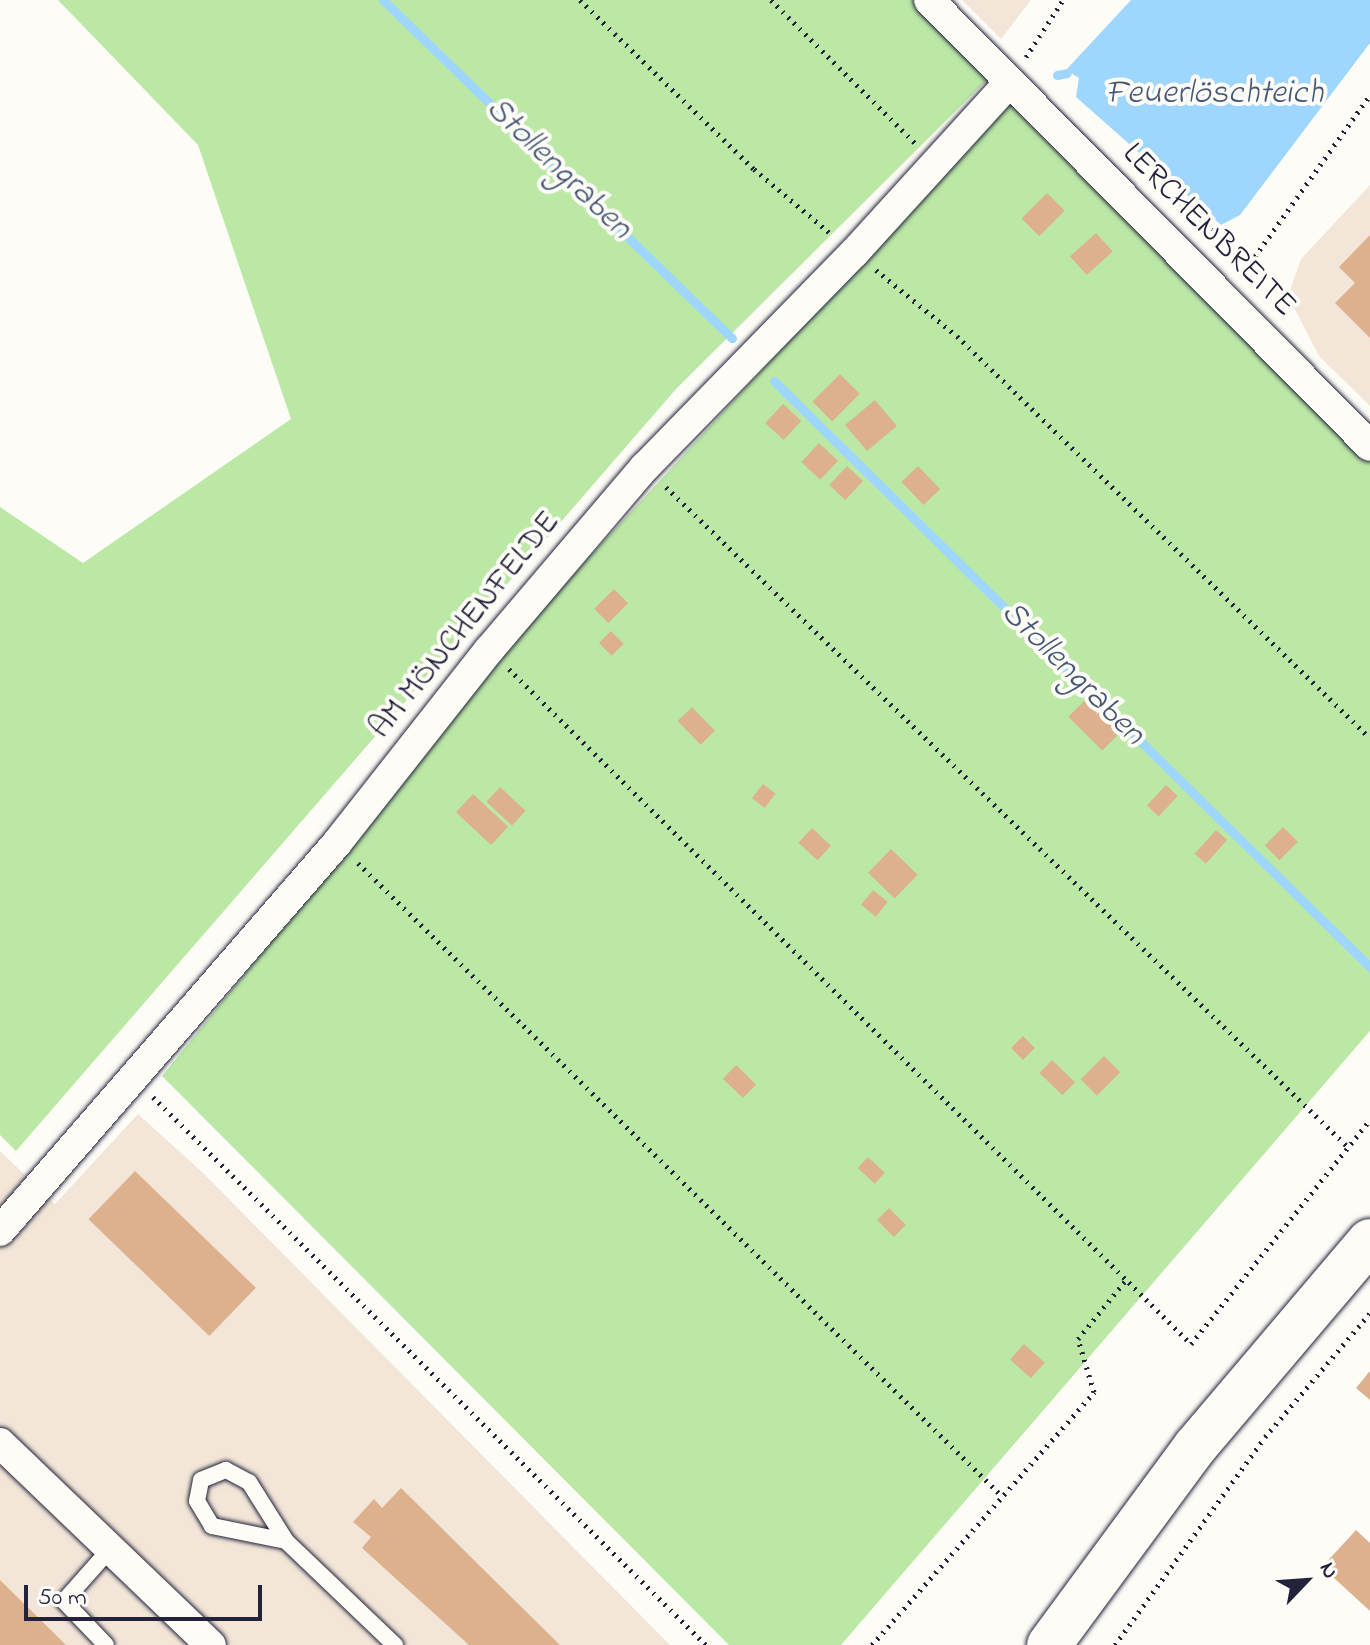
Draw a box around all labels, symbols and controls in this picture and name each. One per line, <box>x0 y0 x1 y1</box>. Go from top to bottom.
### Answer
water label: Feuerlöschteich <box>1105 75 1323 115</box>
water label: Stollengraben <box>476 89 640 249</box>
street label: LERCHENBREITE <box>1113 136 1303 326</box>
street label: AM MÖNCHENFELDE <box>363 505 569 747</box>
water label: Stollengraben <box>991 593 1153 755</box>
north arrow <box>1266 1541 1346 1621</box>
text: N <box>1310 1557 1345 1584</box>
scale bar <box>28 1569 266 1619</box>
text: 50 m <box>38 1581 87 1616</box>

